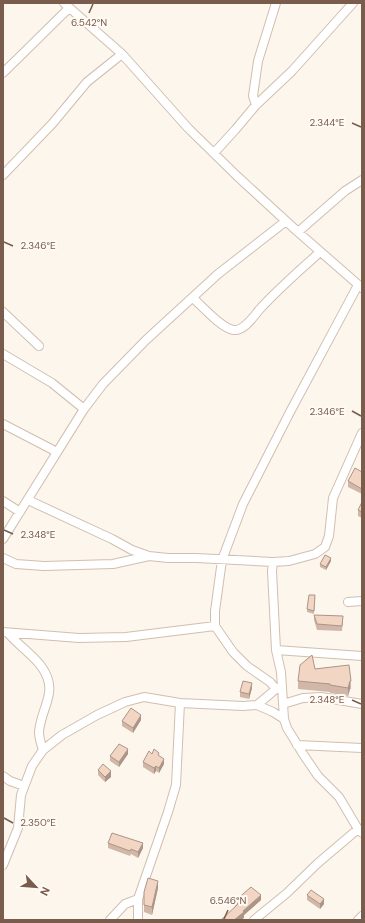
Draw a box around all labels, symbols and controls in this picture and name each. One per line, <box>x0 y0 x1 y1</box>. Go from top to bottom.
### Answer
text: 6.542°N <box>71 16 107 29</box>
text: 2.344°E <box>310 116 345 129</box>
text: 2.346°E <box>20 239 56 252</box>
text: 2.346°E <box>309 405 345 418</box>
text: 2.348°E <box>21 528 56 541</box>
text: 2.348°E <box>310 693 345 706</box>
text: 2.350°E <box>20 816 56 829</box>
north arrow <box>16 867 56 907</box>
text: N <box>37 885 53 898</box>
text: 6.546°N <box>210 894 246 907</box>

